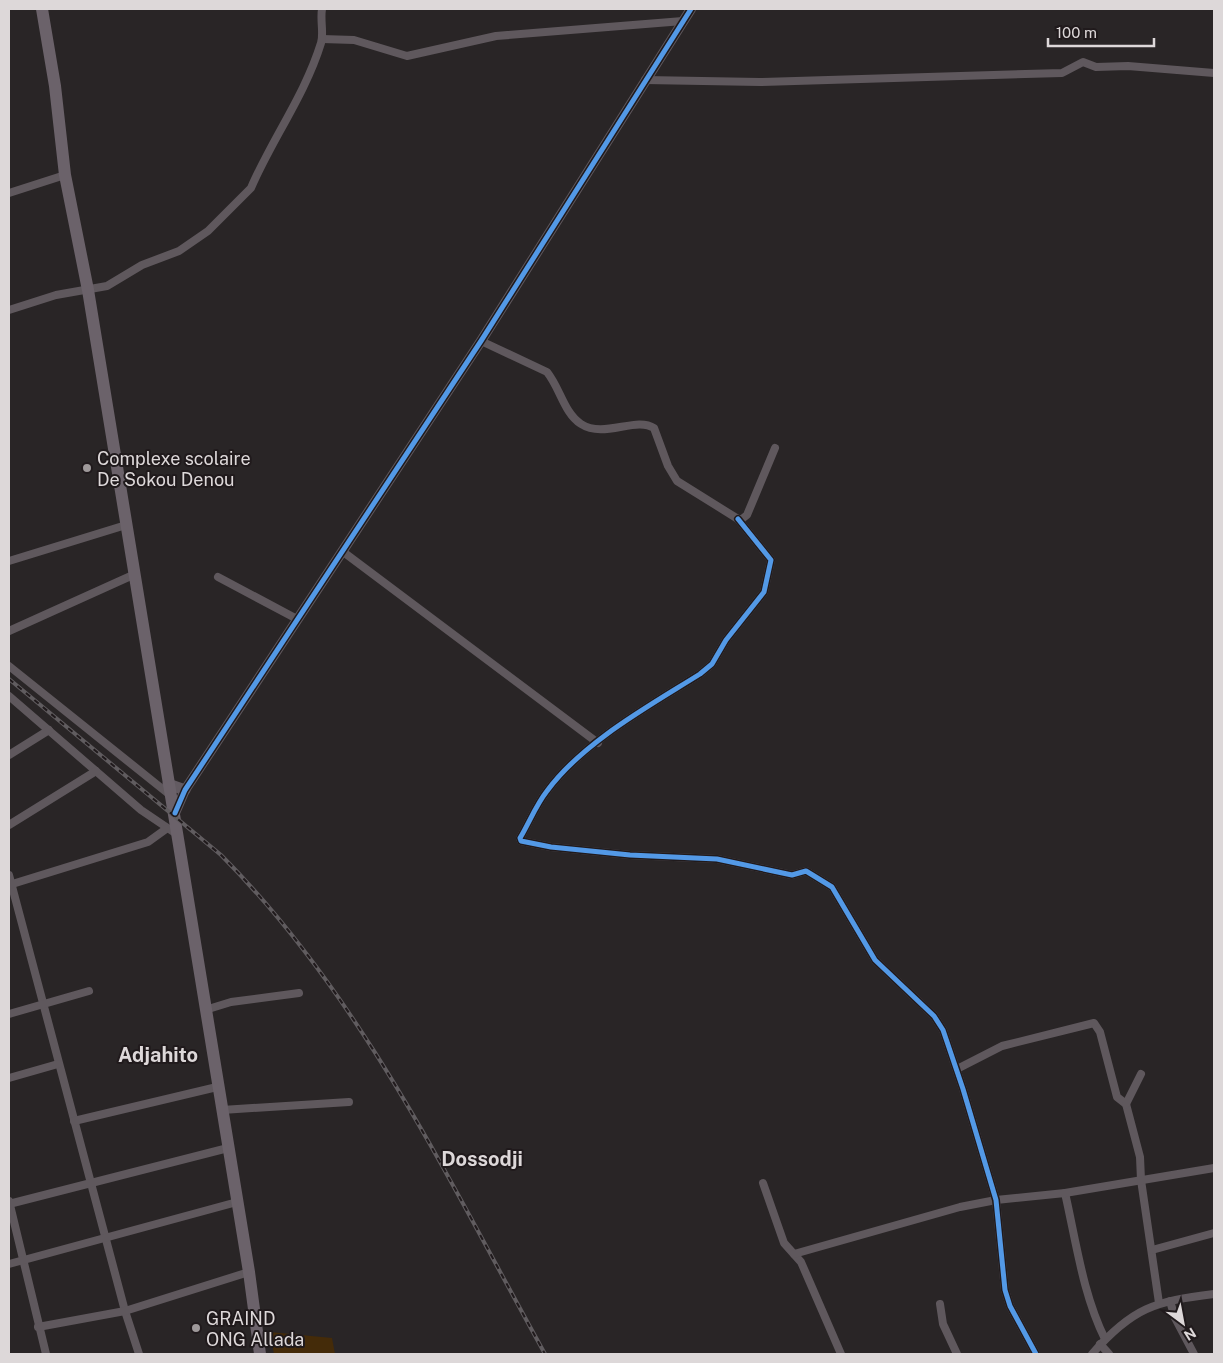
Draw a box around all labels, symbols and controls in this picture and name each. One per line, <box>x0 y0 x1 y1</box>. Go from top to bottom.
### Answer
scale bar <box>1048 15 1154 47</box>
text: 100 m <box>1056 24 1097 41</box>
place label: Complexe scolaire De Sokou Denou <box>97 448 251 490</box>
marker: Complexe scolaire De Sokou Denou <box>81 462 93 474</box>
district label: Adjahito <box>118 1043 198 1067</box>
district label: Dossodji <box>441 1147 523 1171</box>
north arrow <box>1158 1298 1208 1348</box>
place label: GRAIND ONG Allada <box>206 1308 304 1350</box>
marker: GRAIND ONG Allada <box>190 1322 202 1334</box>
text: N <box>1181 1324 1199 1344</box>

